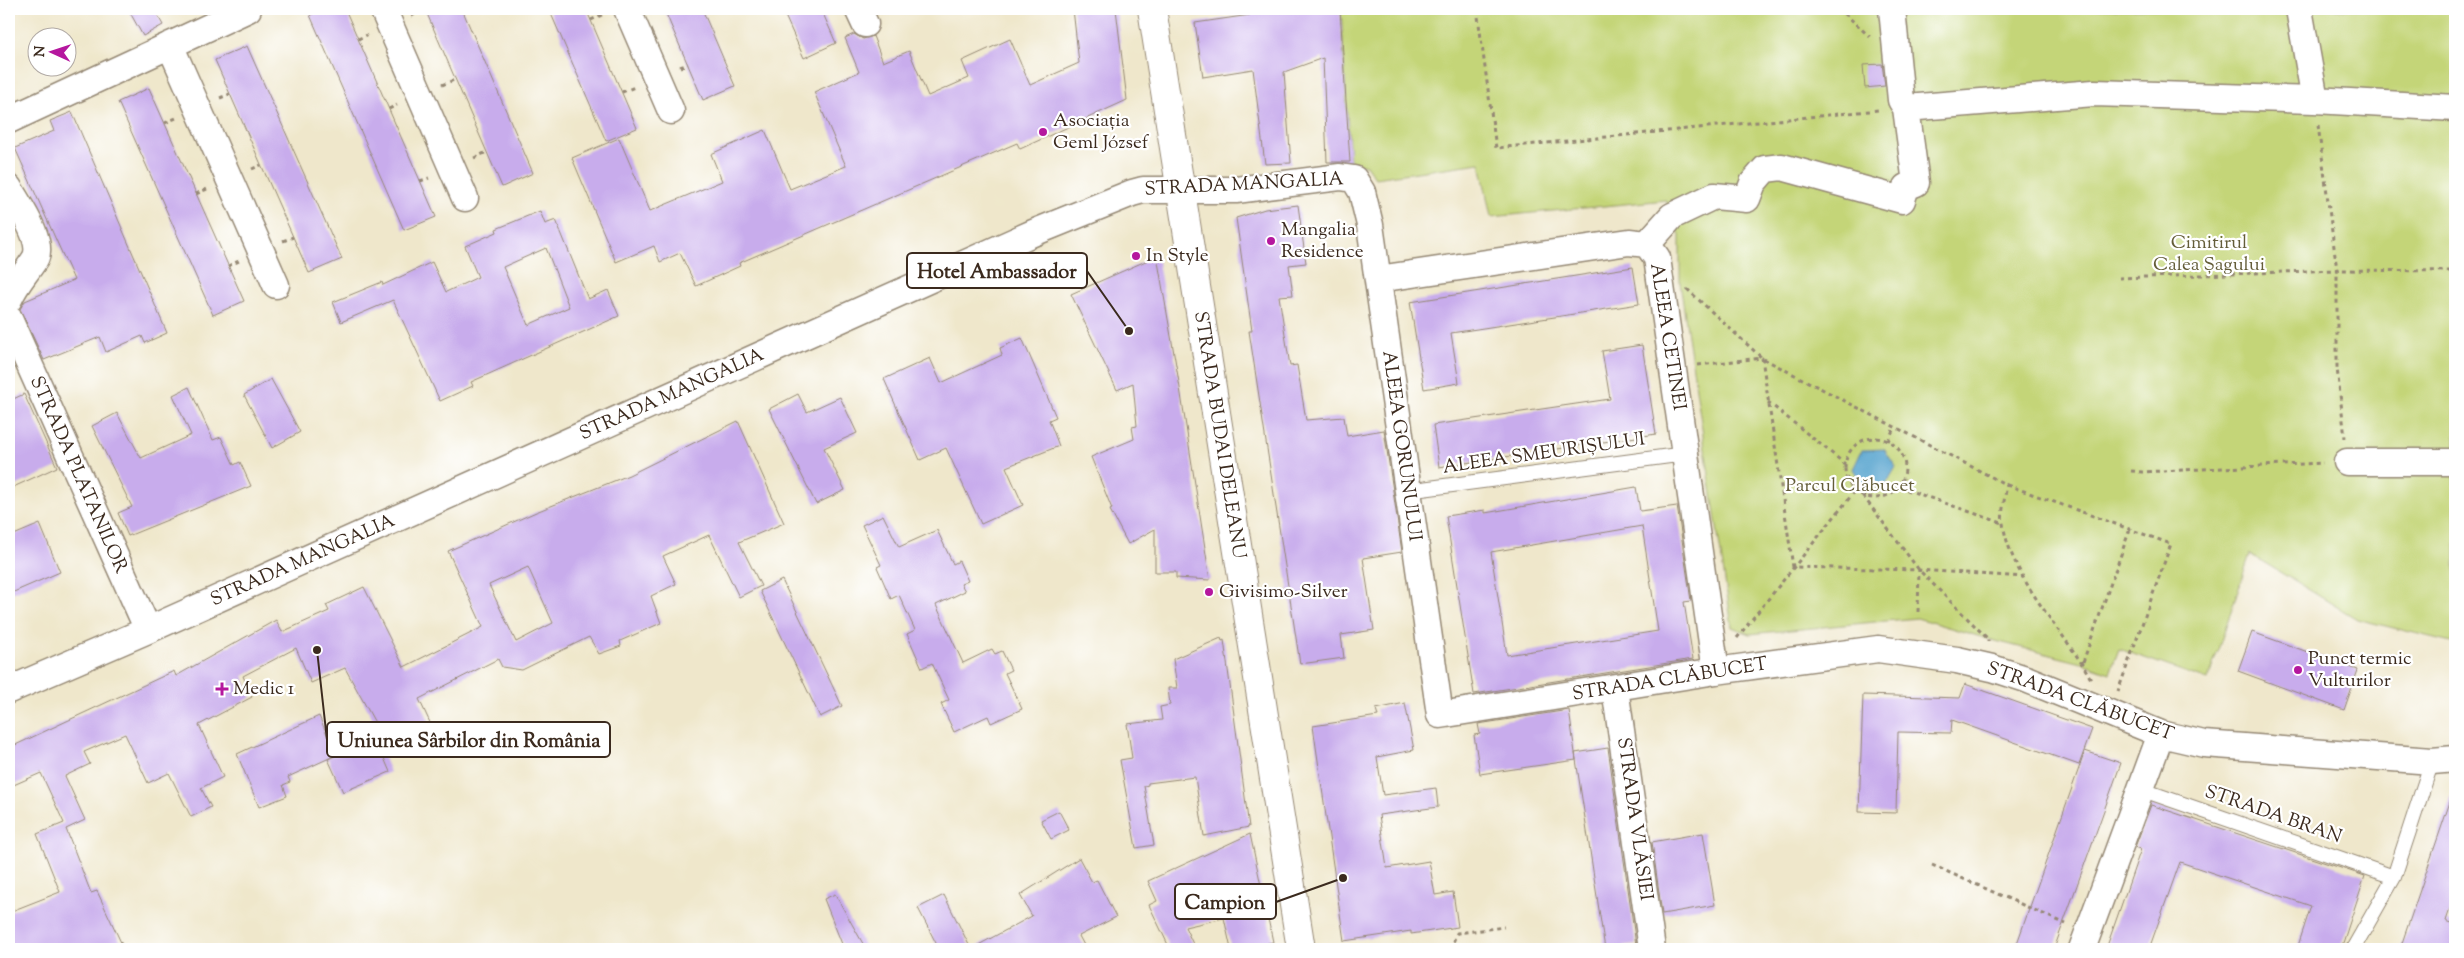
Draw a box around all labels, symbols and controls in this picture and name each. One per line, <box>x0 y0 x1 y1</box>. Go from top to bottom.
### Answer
north arrow <box>28 28 78 78</box>
text: N <box>31 45 51 58</box>
place label: Asociația Geml József <box>1053 108 1150 157</box>
marker: Asociația Geml József <box>1037 126 1049 138</box>
street label: STRADA MANGALIA <box>1144 166 1345 204</box>
place label: Mangalia Residence <box>1281 217 1364 266</box>
park label: Cimitirul Calea Șagului <box>2153 230 2265 279</box>
marker: Mangalia Residence <box>1265 235 1277 247</box>
place label: In Style <box>1146 243 1209 270</box>
marker: In Style <box>1130 250 1142 262</box>
callout: Hotel Ambassador <box>907 253 1087 288</box>
text: Hotel Ambassador <box>917 259 1077 288</box>
street label: ALEEA CETINEI <box>1642 262 1692 412</box>
street label: STRADA BUDAI DELEANU <box>1186 309 1252 561</box>
street label: STRADA MANGALIA <box>575 342 769 448</box>
street label: ALEEA GORUNULUI <box>1374 349 1428 543</box>
street label: STRADA PLATANILOR <box>22 372 134 578</box>
street label: ALEEA SMEURIȘULUI <box>1441 426 1647 482</box>
park label: Parcul Clăbucet <box>1785 473 1915 500</box>
street label: STRADA MANGALIA <box>206 508 400 614</box>
place label: Givisimo-Silver <box>1219 579 1348 606</box>
marker: Givisimo-Silver <box>1203 586 1215 598</box>
place label: Punct termic Vulturilor <box>2308 646 2412 695</box>
street label: STRADA CLĂBUCET <box>1571 651 1769 709</box>
street label: STRADA CLĂBUCET <box>1983 656 2177 748</box>
marker: Punct termic Vulturilor <box>2292 664 2304 676</box>
place label: Medic 1 <box>233 676 295 703</box>
marker: Medic 1 <box>215 682 229 696</box>
callout: Uniunea Sârbilor din România <box>327 722 610 757</box>
text: Uniunea Sârbilor din România <box>338 728 601 757</box>
street label: STRADA VLĂSIEI <box>1609 736 1659 902</box>
street label: STRADA BRAN <box>2201 779 2345 851</box>
callout: Campion <box>1175 884 1276 919</box>
text: Campion <box>1185 890 1266 919</box>

